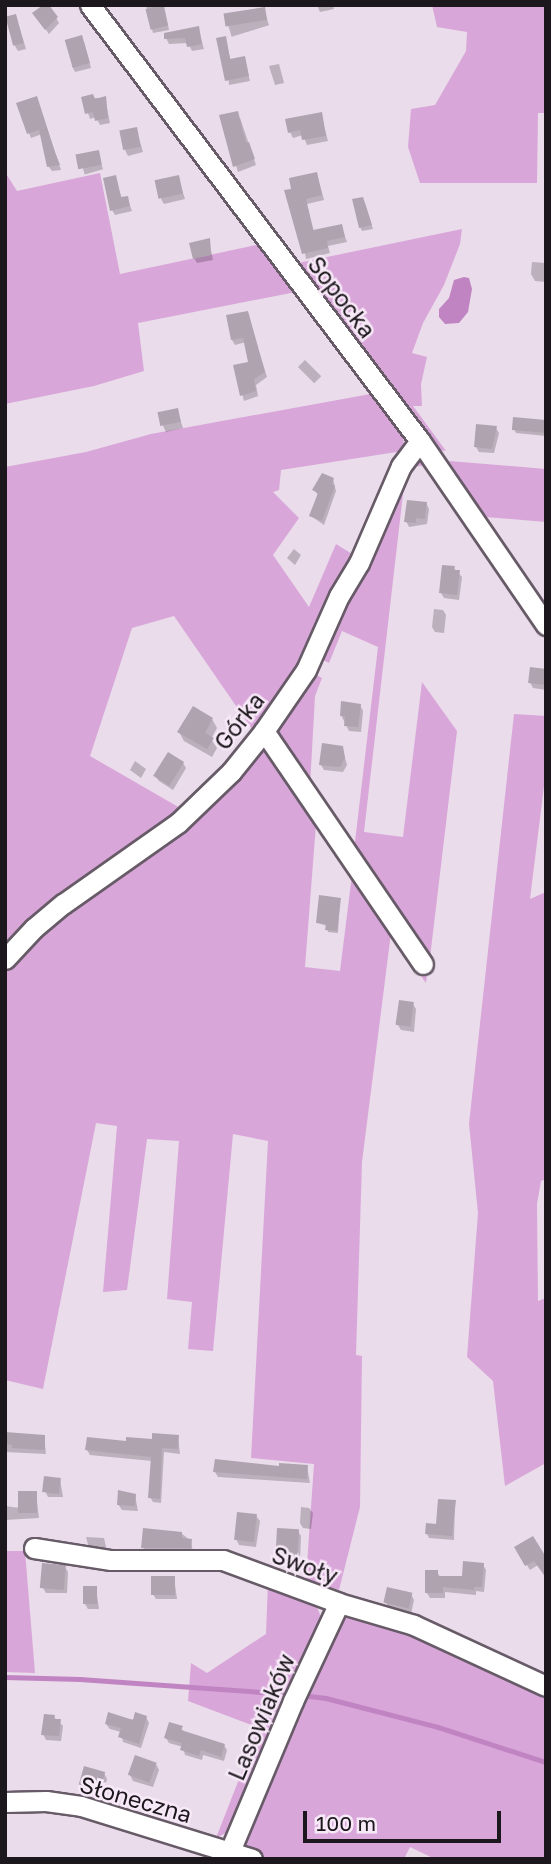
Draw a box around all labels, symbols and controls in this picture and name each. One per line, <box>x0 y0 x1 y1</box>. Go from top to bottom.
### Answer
street label: Sopocka <box>302 251 382 343</box>
street label: Górka <box>208 687 270 755</box>
street label: Swoły <box>268 1540 342 1590</box>
street label: Lasowiaków <box>222 1650 300 1784</box>
street label: Słoneczna <box>77 1770 195 1828</box>
scale bar <box>306 1798 504 1842</box>
text: 100 m <box>316 1810 376 1836</box>

